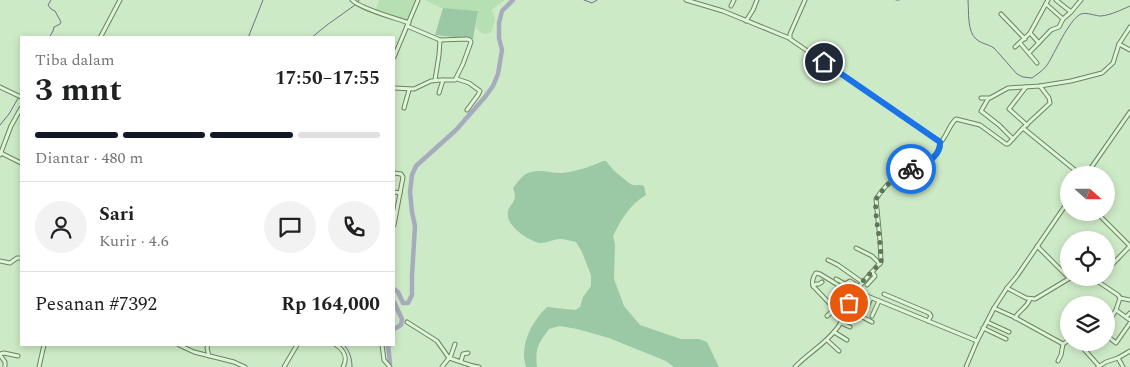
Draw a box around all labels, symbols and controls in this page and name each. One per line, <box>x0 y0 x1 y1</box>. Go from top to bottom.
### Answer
pin <box>803 41 845 83</box>
text: Tiba dalam <box>35 48 115 72</box>
icon: home <box>810 48 838 76</box>
text: 17:50–17:55 <box>275 64 380 93</box>
text: 3 mnt <box>35 66 122 115</box>
courier <box>886 144 936 194</box>
text: Diantar · 480 m <box>35 146 143 170</box>
icon: bike <box>897 155 925 183</box>
north arrow <box>1060 166 1115 221</box>
map controls <box>1060 166 1115 351</box>
text: Sari <box>99 200 134 229</box>
button: person <box>35 201 87 253</box>
button: chat <box>264 201 316 253</box>
button: phone <box>328 201 380 253</box>
text: Kurir · 4.6 <box>99 229 169 253</box>
button: locate <box>1060 231 1115 286</box>
pin <box>828 282 870 324</box>
icon: bag <box>835 289 863 317</box>
text: Pesanan #7392 <box>35 290 157 319</box>
text: Rp 164,000 <box>281 290 380 319</box>
button: layers <box>1060 296 1115 351</box>

